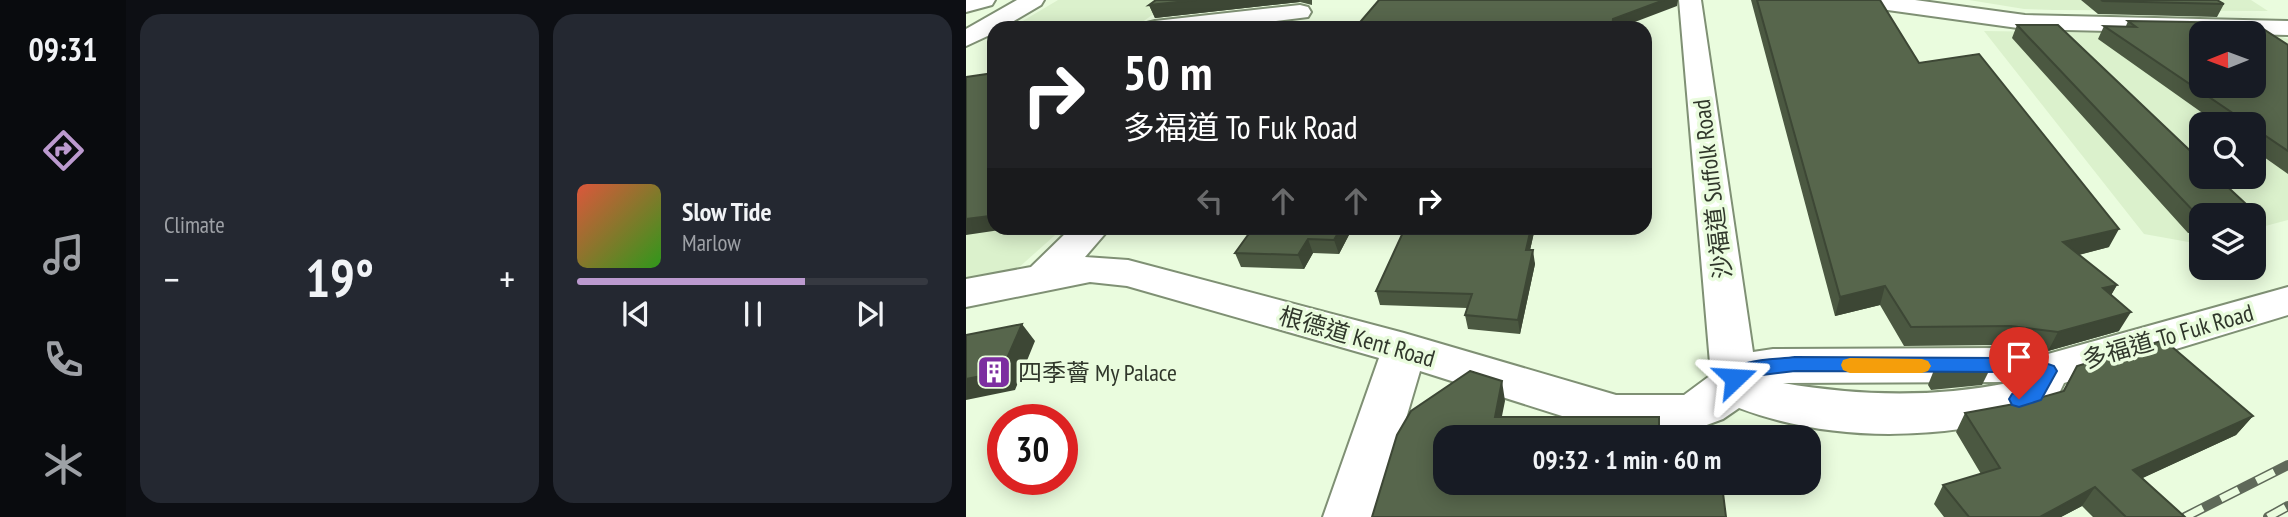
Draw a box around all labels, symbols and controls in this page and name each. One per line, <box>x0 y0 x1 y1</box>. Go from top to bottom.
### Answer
north arrow <box>2189 21 2266 98</box>
map controls <box>2189 21 2266 280</box>
text: 09:31 <box>28 28 98 70</box>
text: 50 m <box>1123 40 1212 104</box>
icon: right <box>1008 49 1099 140</box>
street label: 沙福道 Suffolk Road <box>1686 97 1738 281</box>
text: 多福道 To Fuk Road <box>1123 106 1358 148</box>
button: search <box>2189 112 2266 189</box>
icon: directions <box>39 126 88 175</box>
icon: left <box>1191 182 1229 220</box>
icon: ahead <box>1264 182 1302 220</box>
icon: ahead <box>1337 182 1375 220</box>
icon: right <box>1410 182 1448 220</box>
text: Slow Tide <box>682 195 772 228</box>
button: layers <box>2189 203 2266 280</box>
text: Climate <box>164 210 225 239</box>
text: Marlow <box>682 228 741 257</box>
icon: music <box>39 230 88 279</box>
text: 19° <box>305 244 374 311</box>
text: − <box>164 254 180 303</box>
text: + <box>499 254 515 303</box>
icon: previous <box>617 295 655 333</box>
icon: pause <box>734 295 772 333</box>
icon: next <box>851 295 889 333</box>
street label: 多福道 To Fuk Road <box>2079 297 2257 375</box>
street label: 根德道 Kent Road <box>1275 300 1439 374</box>
pin <box>1989 327 2049 399</box>
icon: phone <box>39 335 88 384</box>
icon: arrive <box>2000 338 2038 376</box>
position arrow <box>1698 341 1772 415</box>
building icon: 四季薈 My Palace <box>975 353 1013 391</box>
place label: 四季薈 My Palace <box>1018 357 1177 388</box>
speed limit sign: 30 <box>987 404 1078 495</box>
icon: climate <box>39 440 88 489</box>
text: 09:32 · 1 min · 60 m <box>1533 443 1721 476</box>

